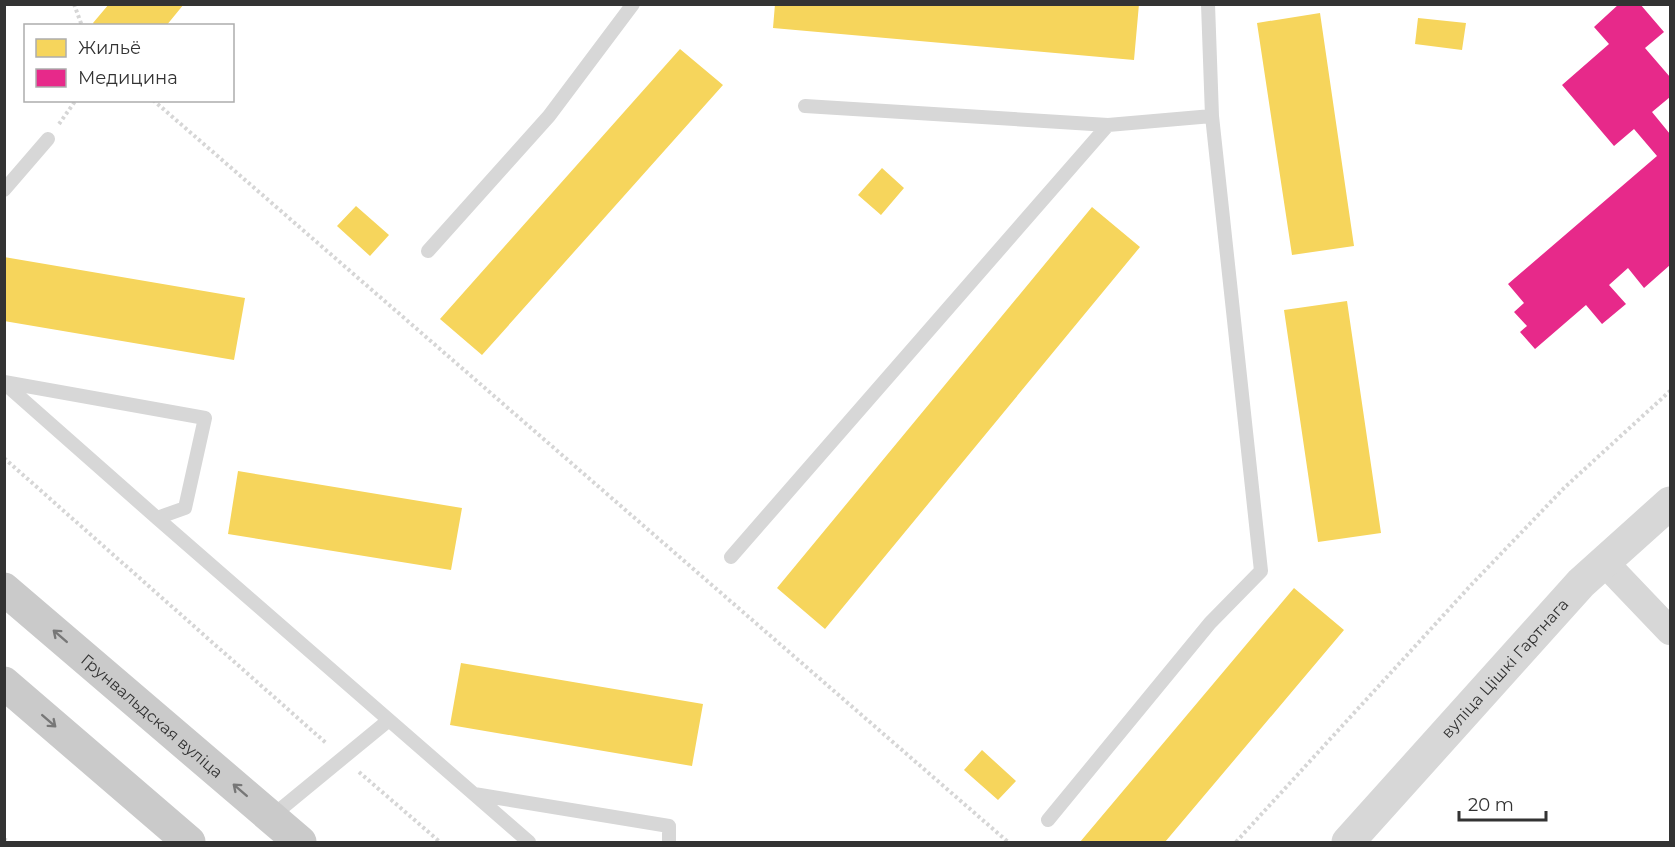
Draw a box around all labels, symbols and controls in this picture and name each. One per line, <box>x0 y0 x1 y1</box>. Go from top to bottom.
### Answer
legend <box>24 24 234 102</box>
text: Жильё <box>78 37 141 59</box>
text: Медицина <box>78 67 178 89</box>
street label: вуліца Цішкі Гартнага <box>1437 595 1572 742</box>
one-way arrow <box>53 629 68 643</box>
street label: Грунвальдская вуліца <box>77 650 227 782</box>
one-way arrow <box>41 715 57 728</box>
one-way arrow <box>232 784 248 797</box>
scale bar <box>1459 784 1546 822</box>
text: 20 m <box>1468 794 1514 816</box>

